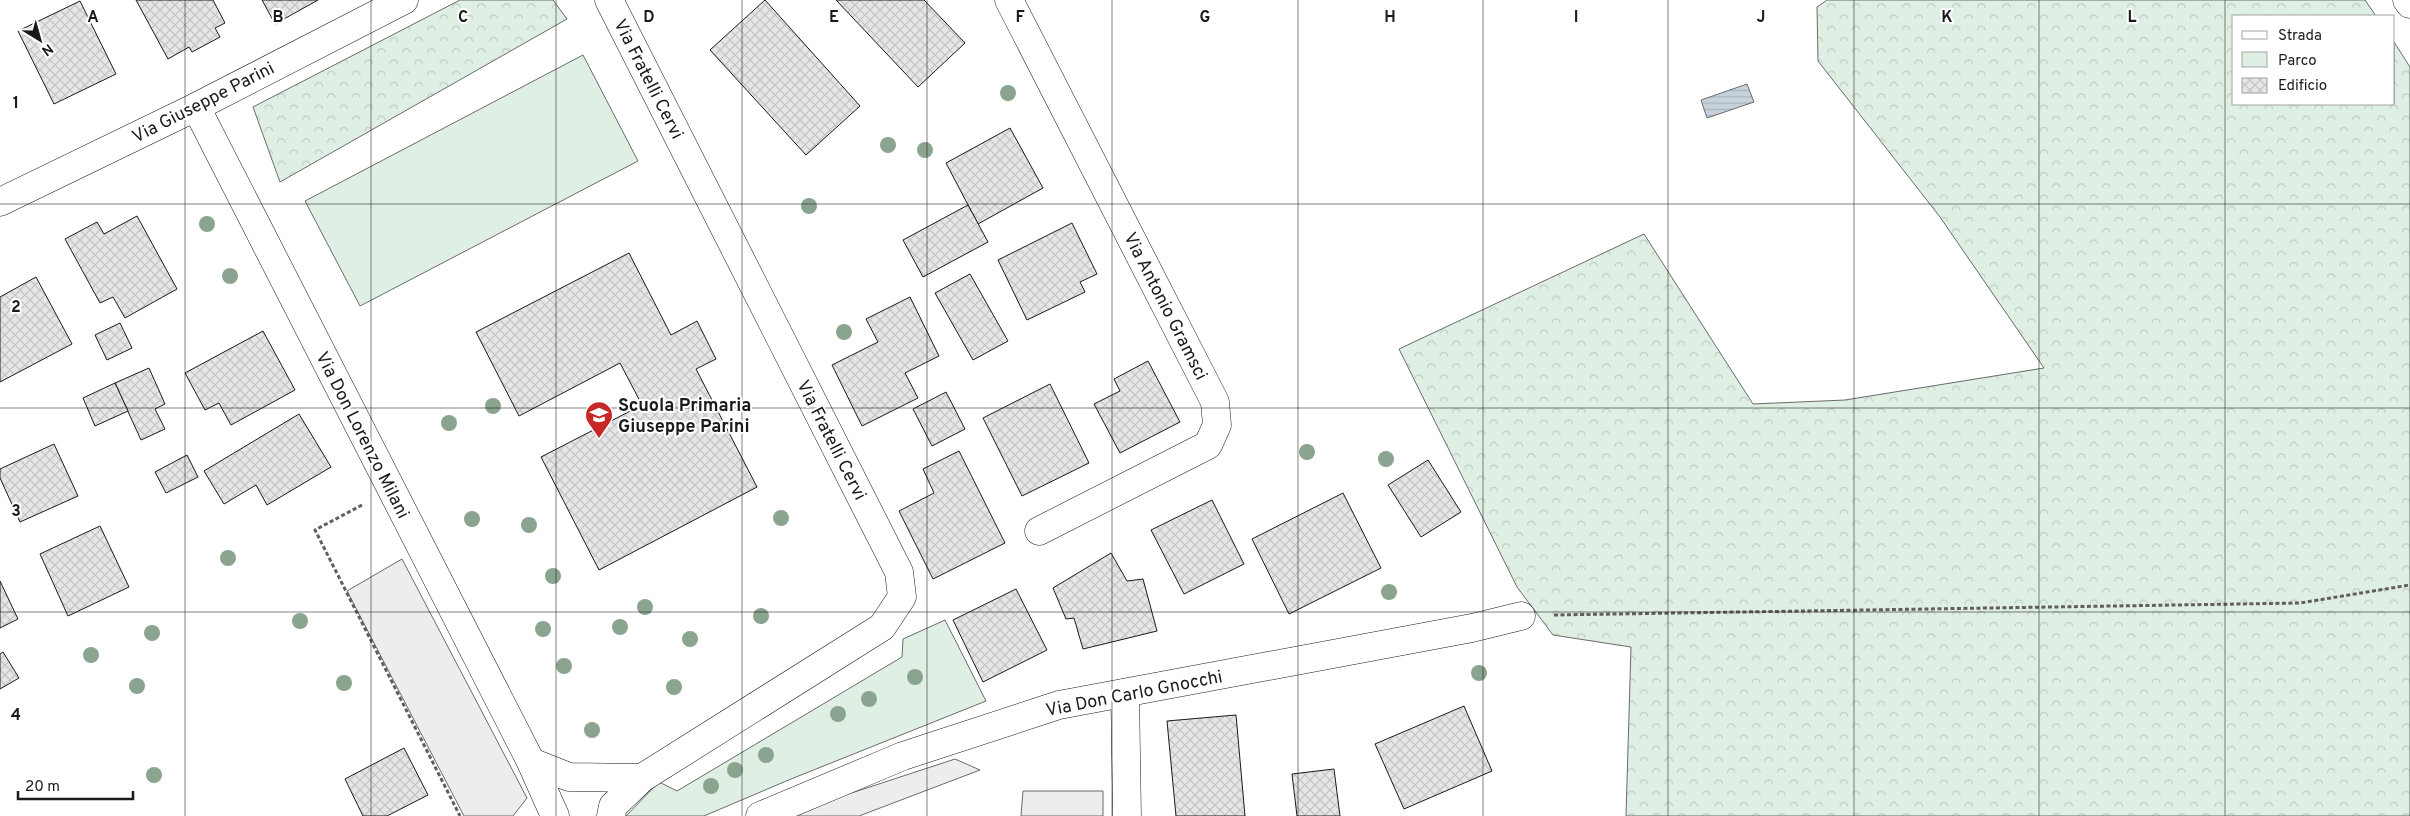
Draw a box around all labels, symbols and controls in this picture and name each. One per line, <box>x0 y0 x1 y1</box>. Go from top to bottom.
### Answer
text: A <box>87 8 99 28</box>
text: B <box>272 8 284 28</box>
text: C <box>458 8 468 28</box>
text: D <box>643 8 655 28</box>
text: E <box>829 8 839 28</box>
text: F <box>1015 8 1025 28</box>
text: G <box>1200 8 1210 28</box>
text: H <box>1384 8 1396 28</box>
text: I <box>1574 8 1578 28</box>
text: J <box>1757 8 1765 28</box>
text: K <box>1941 8 1953 28</box>
text: L <box>2127 8 2137 28</box>
north arrow <box>15 15 65 65</box>
legend <box>2232 15 2395 105</box>
street label: Via Fratelli Cervi <box>608 16 688 144</box>
text: Strada <box>2278 27 2322 46</box>
text: N <box>38 39 56 59</box>
text: Parco <box>2278 52 2317 71</box>
street label: Via Giuseppe Parini <box>129 58 279 149</box>
text: Edificio <box>2278 77 2327 96</box>
text: 1 <box>13 94 19 114</box>
street label: Via Antonio Gramsci <box>1117 229 1212 384</box>
text: 2 <box>11 298 21 318</box>
street label: Via Don Lorenzo Milani <box>310 348 414 523</box>
street label: Via Fratelli Cervi <box>791 377 871 505</box>
place label: Scuola Primaria Giuseppe Parini <box>618 395 751 439</box>
school or university icon: Scuola Primaria Giuseppe Parini <box>584 400 614 439</box>
text: 3 <box>11 502 21 522</box>
street label: Via Don Carlo Gnocchi <box>1044 666 1225 723</box>
text: 4 <box>11 706 21 726</box>
scale bar <box>18 768 132 800</box>
text: 20 m <box>25 778 60 797</box>

